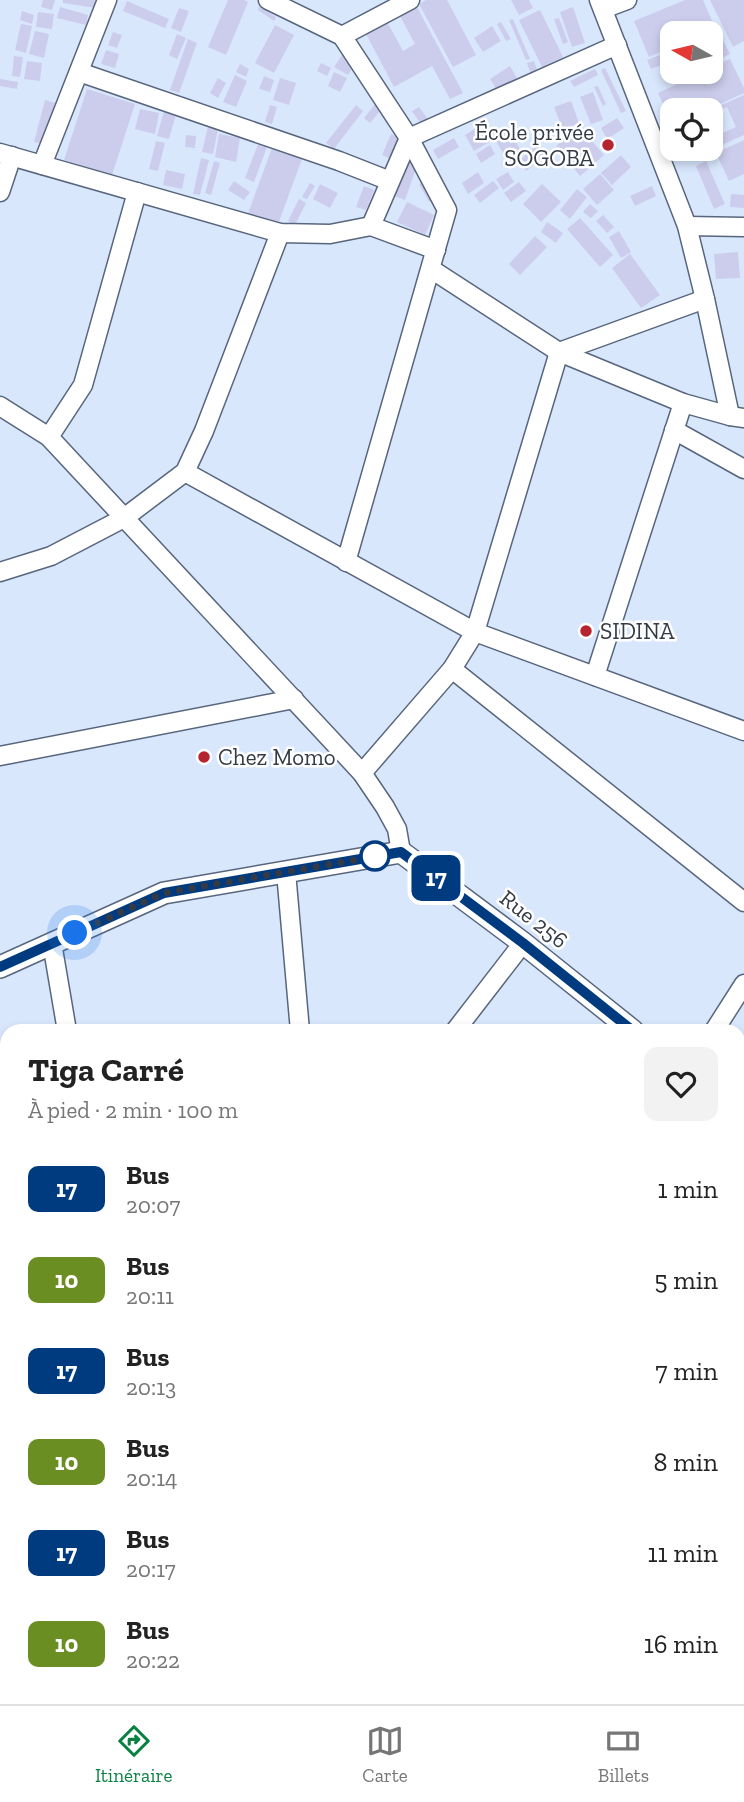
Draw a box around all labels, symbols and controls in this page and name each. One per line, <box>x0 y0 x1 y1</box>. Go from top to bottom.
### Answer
north arrow <box>660 21 723 84</box>
map controls <box>660 21 723 161</box>
button: locate <box>660 98 723 161</box>
place label: École privée SOGOBA <box>474 118 595 172</box>
marker: École privée SOGOBA <box>600 137 616 153</box>
place label: SIDINA <box>600 617 676 645</box>
marker: SIDINA <box>578 623 594 639</box>
place label: Chez Momo <box>218 743 336 771</box>
marker: Chez Momo <box>196 749 212 765</box>
unlabelled marker <box>360 841 390 871</box>
line badge: 17 <box>404 855 467 901</box>
text: 17 <box>425 863 447 892</box>
street label: Rue 256 <box>494 884 574 954</box>
your location <box>57 915 92 950</box>
button: heart <box>644 1047 718 1121</box>
text: Tiga Carré <box>28 1050 184 1089</box>
text: À pied · 2 min · 100 m <box>28 1096 238 1124</box>
text: Bus <box>126 1159 169 1191</box>
text: 1 min <box>657 1173 718 1205</box>
text: 17 <box>56 1174 77 1203</box>
text: 20:07 <box>126 1191 180 1219</box>
text: Bus <box>126 1250 169 1282</box>
text: 5 min <box>654 1264 718 1296</box>
text: 10 <box>55 1265 78 1294</box>
text: 20:11 <box>126 1282 174 1310</box>
text: Bus <box>126 1341 169 1373</box>
text: 7 min <box>655 1355 718 1387</box>
text: 17 <box>56 1356 77 1385</box>
text: 20:13 <box>126 1373 176 1401</box>
text: Bus <box>126 1432 169 1464</box>
text: 8 min <box>653 1446 718 1478</box>
text: 10 <box>55 1447 78 1476</box>
text: 20:14 <box>126 1464 178 1492</box>
text: Bus <box>126 1523 169 1555</box>
text: 11 min <box>647 1537 718 1569</box>
text: 17 <box>56 1538 77 1567</box>
text: 20:17 <box>126 1555 176 1583</box>
text: Bus <box>126 1614 169 1646</box>
text: 16 min <box>644 1628 718 1660</box>
text: 10 <box>55 1629 78 1658</box>
text: 20:22 <box>126 1646 180 1674</box>
tab: Itinéraire <box>95 1722 172 1787</box>
tab: Carte <box>362 1722 408 1787</box>
tab: Billets <box>598 1722 649 1787</box>

